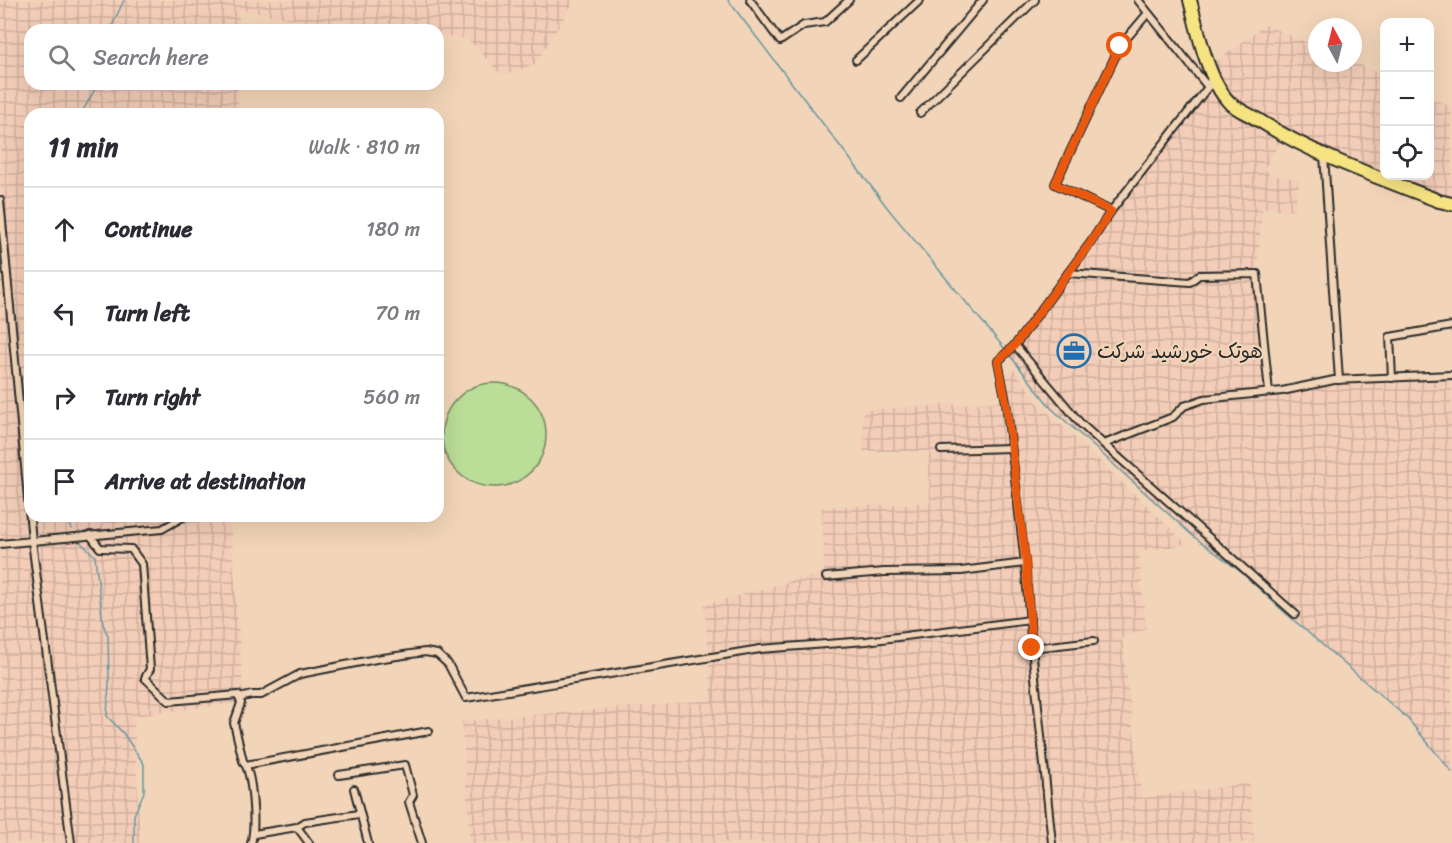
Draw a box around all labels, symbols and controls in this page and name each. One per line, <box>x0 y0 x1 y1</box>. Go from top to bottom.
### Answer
north arrow <box>1308 18 1362 72</box>
map controls <box>1380 18 1434 180</box>
button: + <box>1380 18 1434 72</box>
search box <box>24 24 444 90</box>
route start <box>1106 32 1132 58</box>
text: Search here <box>93 38 209 77</box>
icon: search <box>45 41 78 74</box>
button: − <box>1380 72 1434 126</box>
text: 11 min <box>48 124 118 170</box>
button: locate <box>1380 126 1434 180</box>
text: Walk · 810 m <box>309 130 420 165</box>
text: Continue <box>105 210 193 249</box>
text: 180 m <box>366 212 420 247</box>
icon: ahead <box>48 213 81 246</box>
text: Turn left <box>105 294 190 333</box>
text: 70 m <box>375 296 420 331</box>
icon: left <box>48 297 81 330</box>
office icon: هوتک خورشید شرکت <box>1056 333 1092 369</box>
place label: هوتک خورشید شرکت <box>1097 334 1263 369</box>
text: Turn right <box>105 378 200 417</box>
text: 560 m <box>363 380 420 415</box>
icon: right <box>48 381 81 414</box>
text: Arrive at destination <box>105 462 306 501</box>
icon: arrive <box>48 465 81 498</box>
route end <box>1018 634 1044 660</box>

